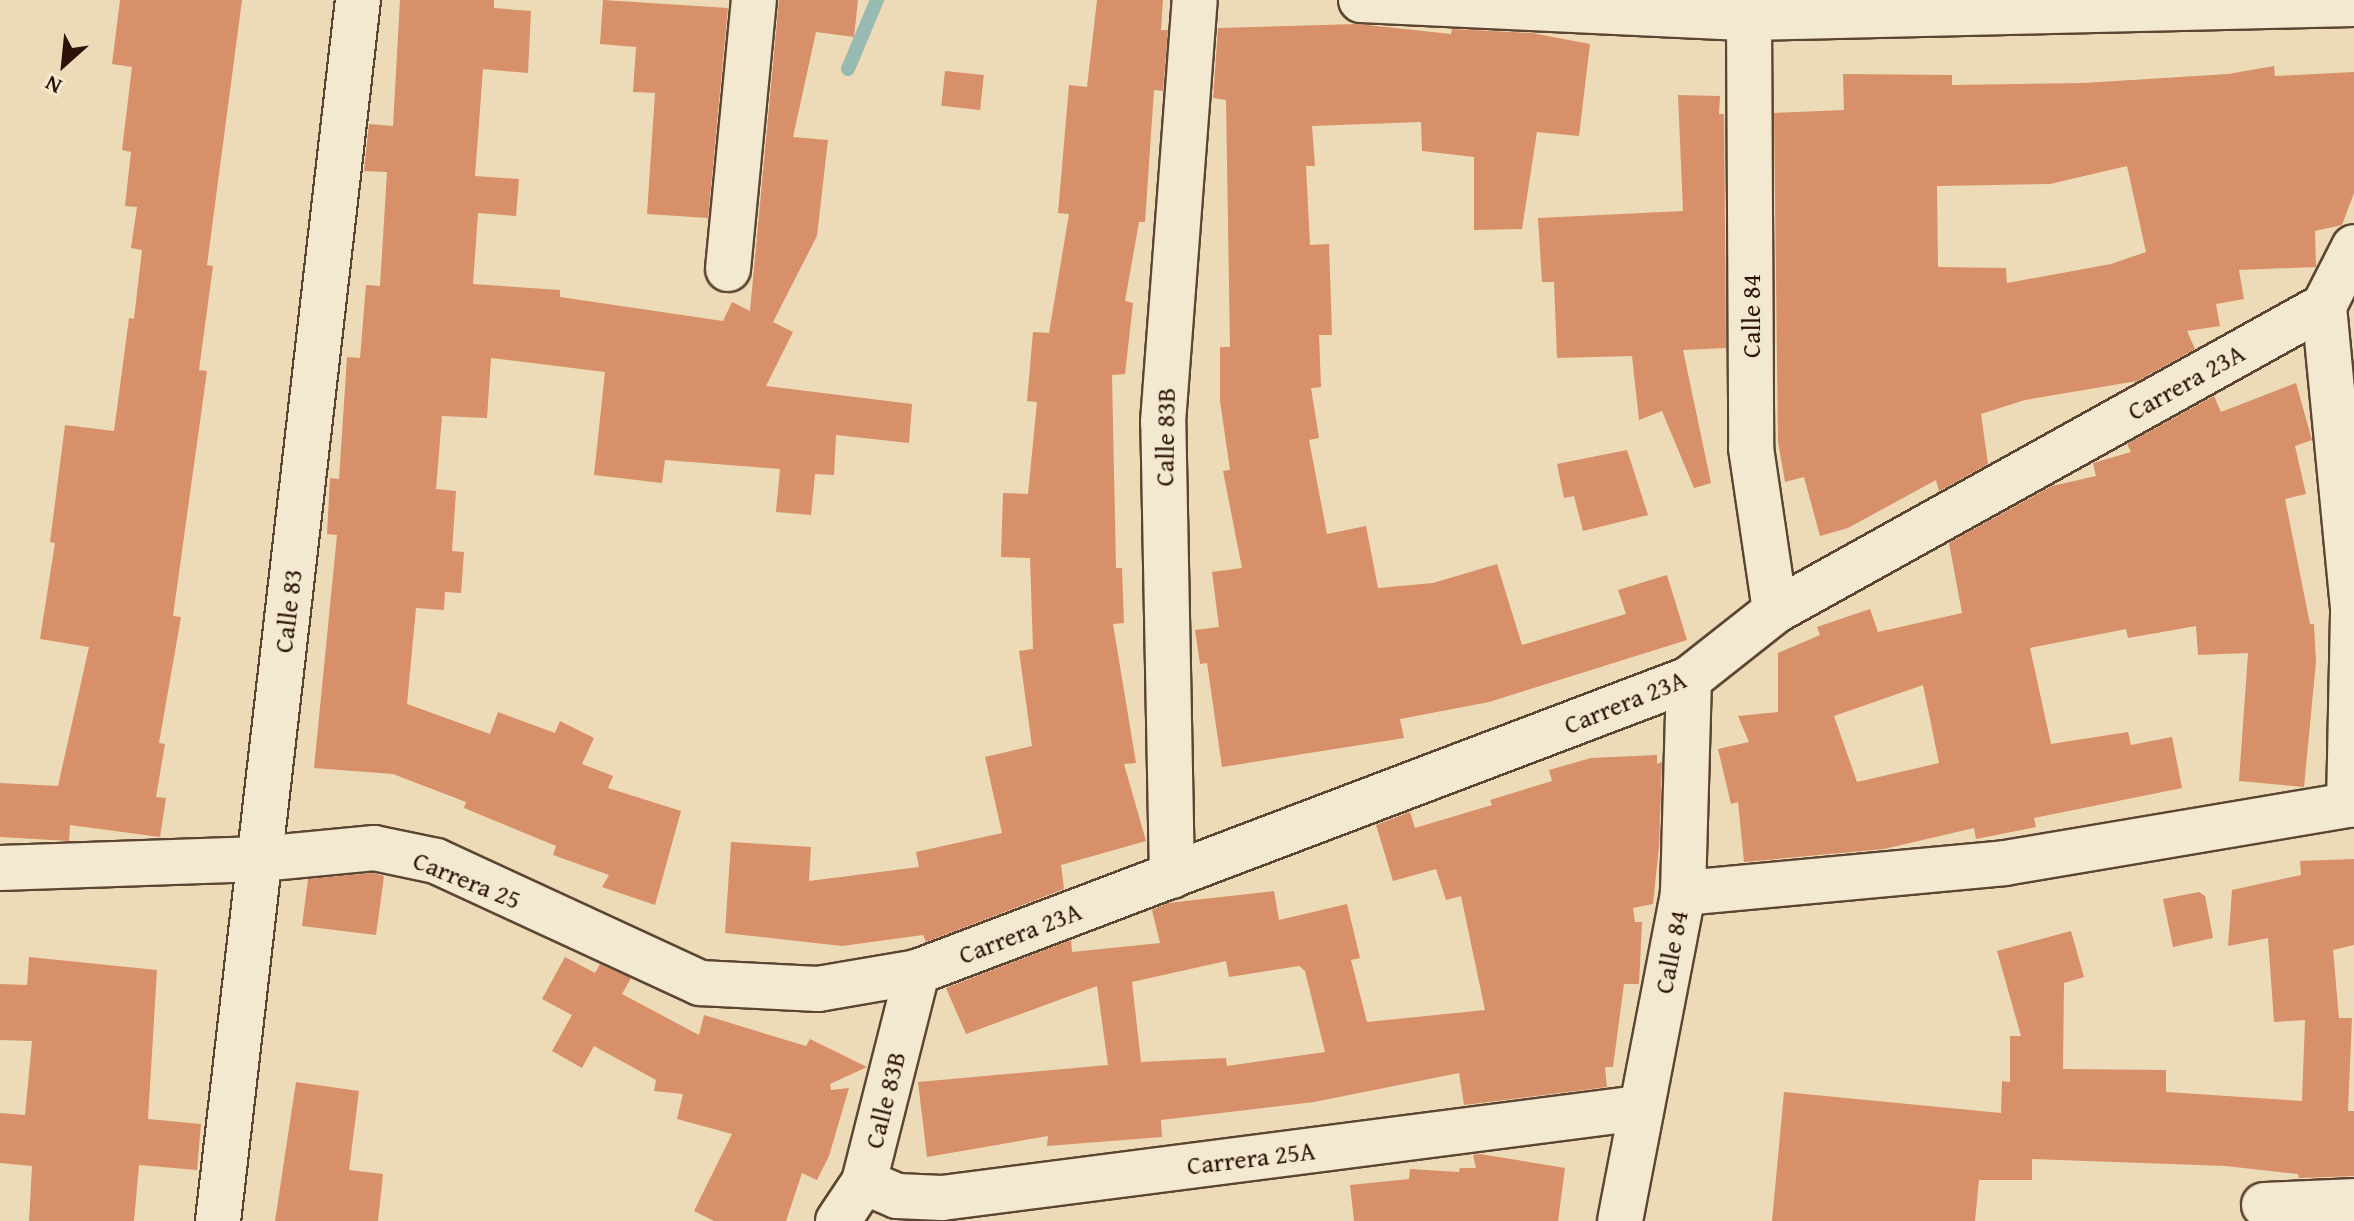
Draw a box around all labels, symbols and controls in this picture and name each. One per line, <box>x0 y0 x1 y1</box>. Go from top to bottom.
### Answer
north arrow <box>24 24 104 104</box>
text: N <box>39 68 67 103</box>
street label: Calle 84 <box>1735 274 1767 358</box>
street label: Carrera 23A <box>2122 337 2250 427</box>
street label: Calle 83B <box>1149 387 1181 487</box>
street label: Calle 83 <box>267 567 309 655</box>
street label: Carrera 23A <box>1559 663 1691 741</box>
street label: Carrera 25 <box>409 844 525 916</box>
street label: Carrera 23A <box>954 895 1086 971</box>
street label: Calle 84 <box>1648 908 1694 996</box>
street label: Calle 83B <box>858 1048 912 1152</box>
street label: Carrera 25A <box>1185 1135 1317 1181</box>

